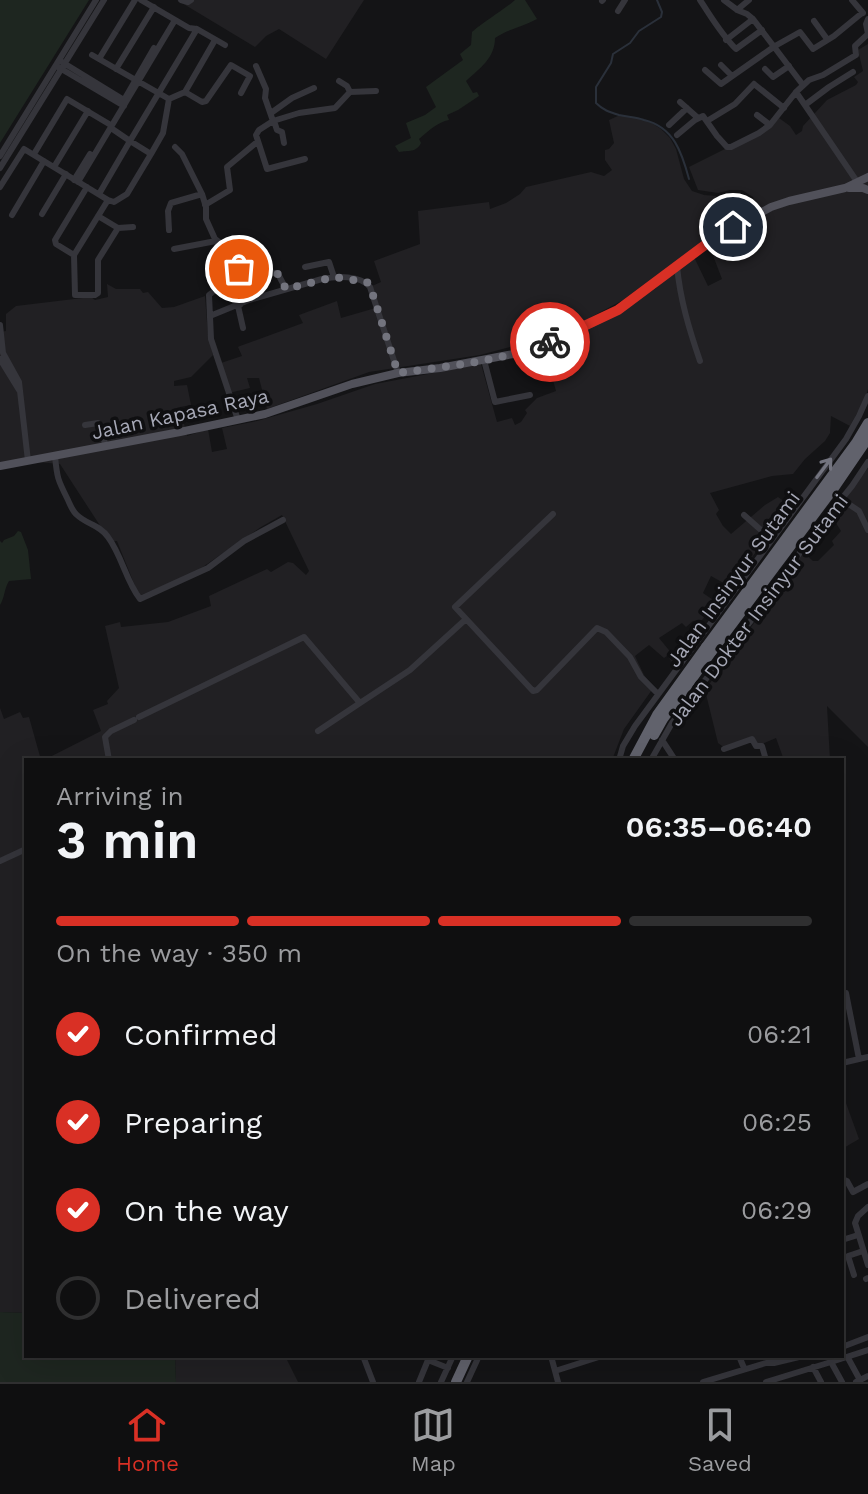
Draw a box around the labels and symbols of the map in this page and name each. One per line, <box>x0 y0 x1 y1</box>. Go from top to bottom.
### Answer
pin <box>699 193 767 261</box>
pin <box>205 235 273 303</box>
courier <box>510 302 590 382</box>
street label: Jalan Kapasa Raya <box>89 383 271 445</box>
one-way arrow <box>816 457 832 479</box>
street label: Jalan Insinyur Sutami <box>661 486 805 672</box>
street label: Jalan Dokter Insinyur Sutami <box>663 490 853 730</box>

